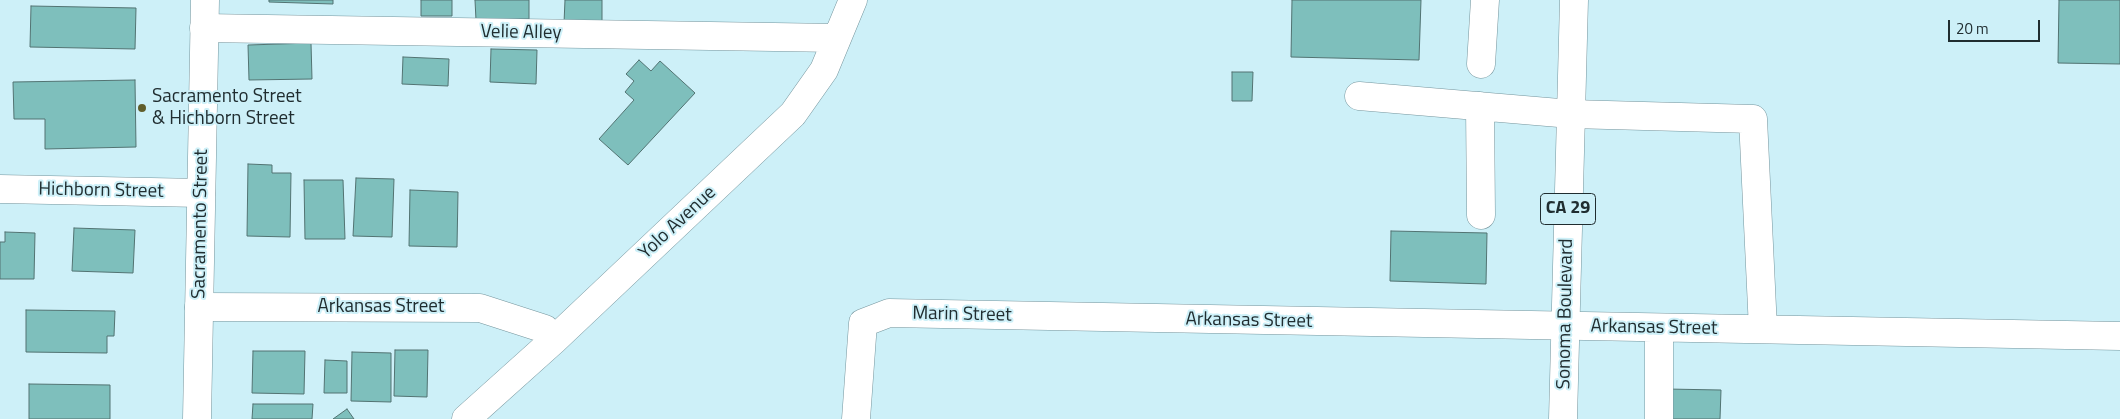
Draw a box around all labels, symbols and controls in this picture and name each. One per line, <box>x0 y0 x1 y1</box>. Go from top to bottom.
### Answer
scale bar <box>1950 10 2042 42</box>
text: 20 m <box>1956 17 1989 40</box>
street label: Velie Alley <box>480 21 562 45</box>
place label: Sacramento Street & Hichborn Street <box>152 86 302 130</box>
marker: Sacramento Street & Hichborn Street <box>136 102 148 114</box>
street label: Sacramento Street <box>188 149 214 299</box>
street label: Hichborn Street <box>38 179 164 203</box>
street label: Yolo Avenue <box>635 182 721 264</box>
road number: CA 29 <box>1540 193 1596 224</box>
street label: Sonoma Boulevard <box>1553 238 1579 390</box>
street label: Arkansas Street <box>317 296 445 318</box>
street label: Marin Street <box>912 303 1012 327</box>
street label: Arkansas Street <box>1185 308 1313 334</box>
street label: Arkansas Street <box>1590 315 1718 341</box>

